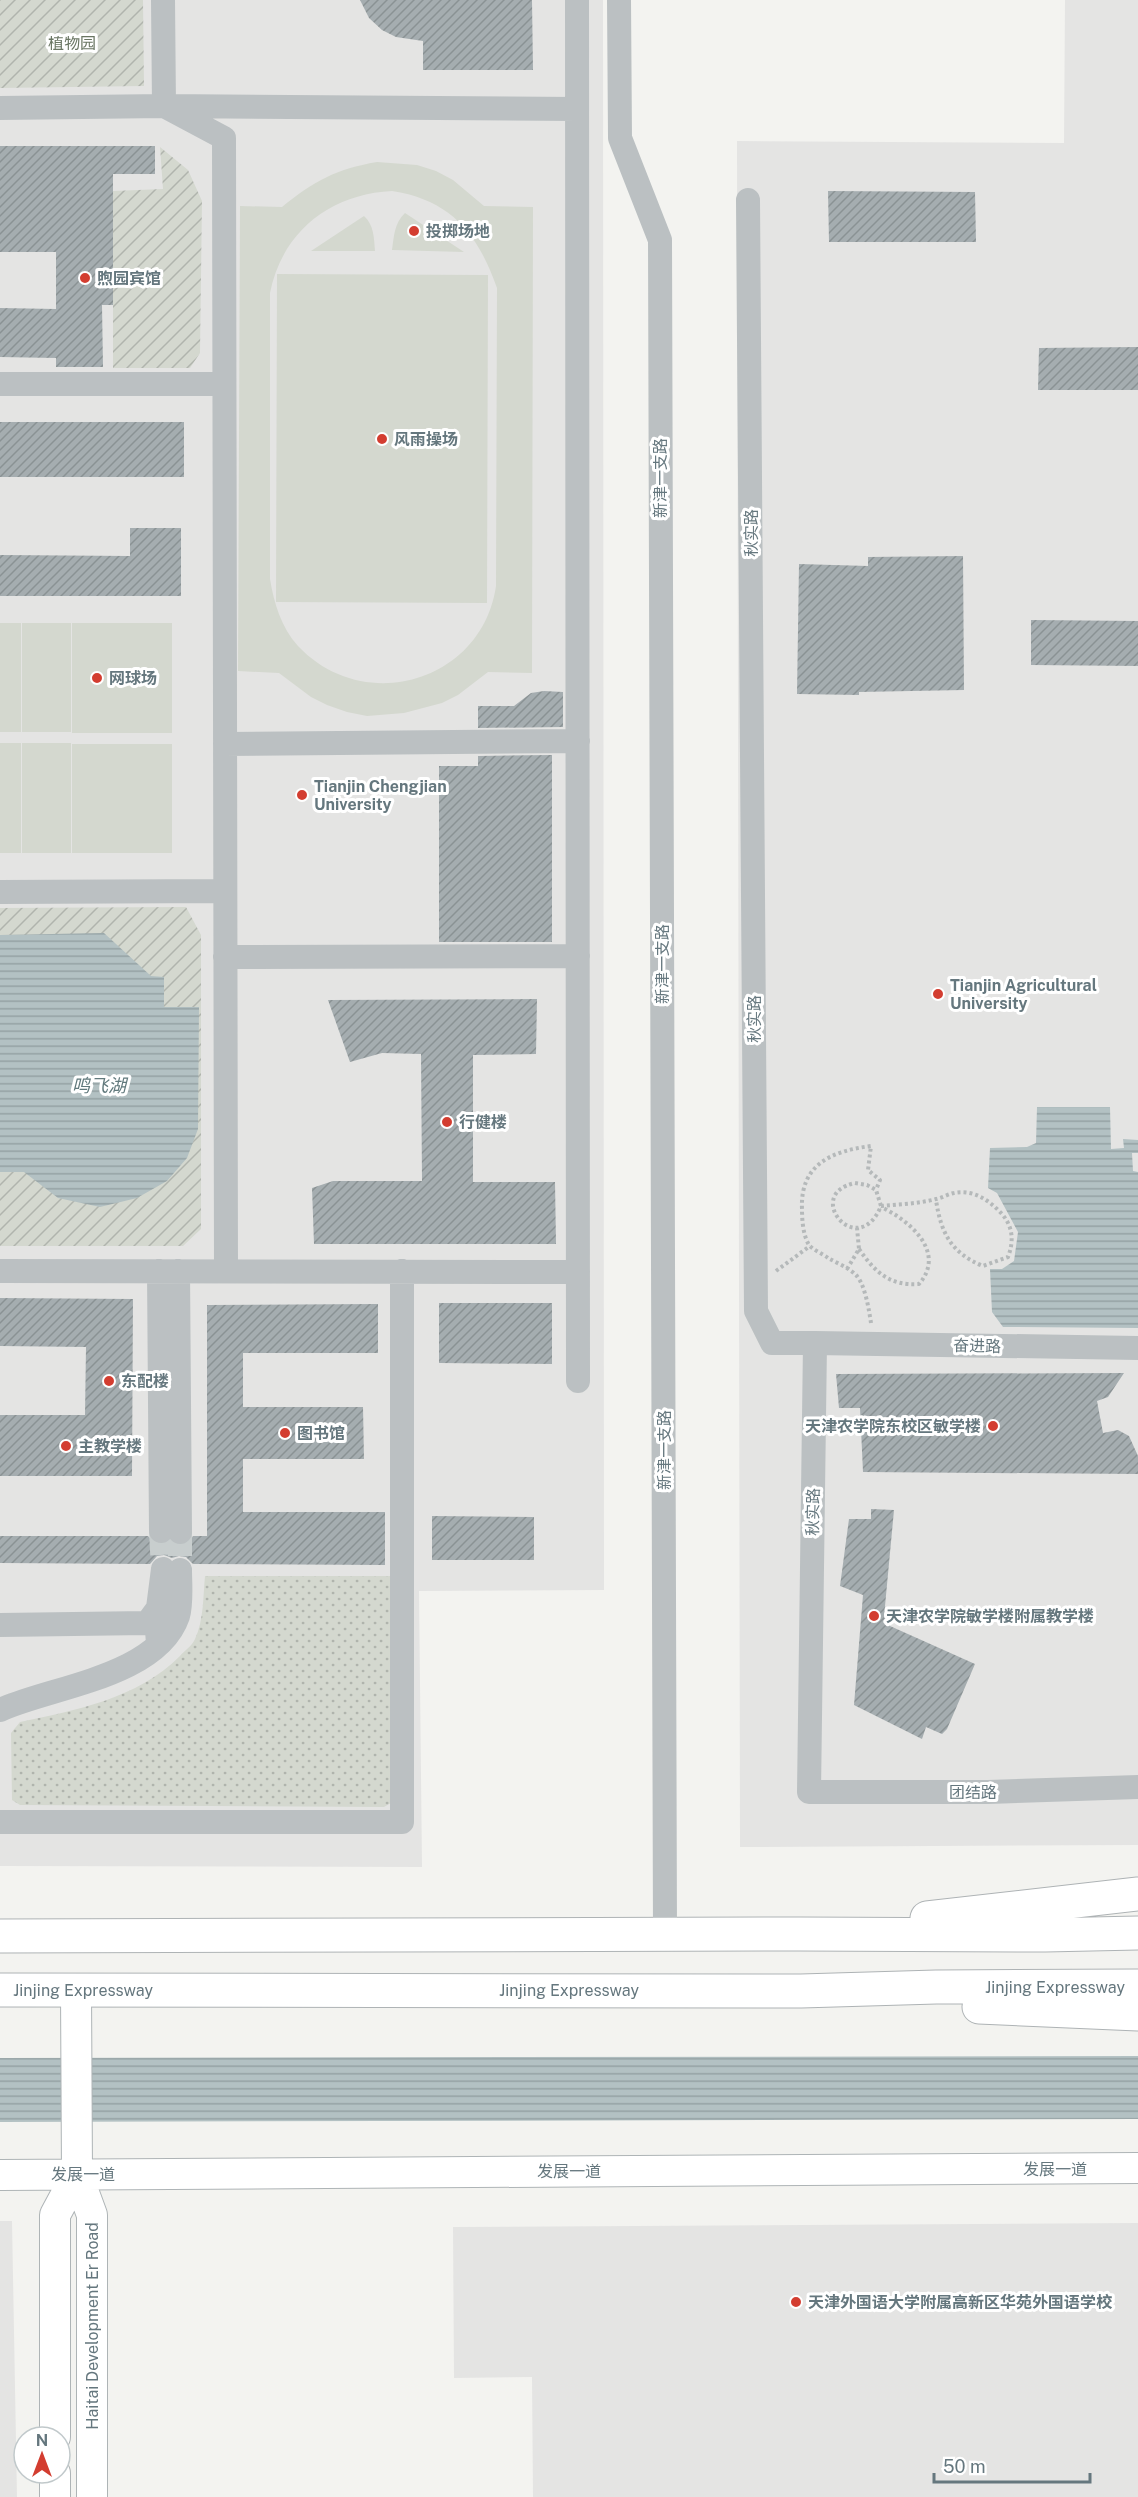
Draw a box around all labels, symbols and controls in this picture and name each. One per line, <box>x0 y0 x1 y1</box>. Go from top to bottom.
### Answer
park label: 植物园 <box>48 34 96 53</box>
place label: 投掷场地 <box>426 222 490 241</box>
marker: 投掷场地 <box>407 224 421 238</box>
place label: 煦园宾馆 <box>97 269 161 288</box>
marker: 煦园宾馆 <box>78 271 92 285</box>
place label: 风雨操场 <box>394 430 458 449</box>
marker: 风雨操场 <box>375 432 389 446</box>
street label: 新津一支路 <box>651 438 670 518</box>
street label: 秋实路 <box>742 509 761 557</box>
place label: 网球场 <box>109 669 157 688</box>
marker: 网球场 <box>90 671 104 685</box>
place label: Tianjin Chengjian University <box>314 777 447 814</box>
marker: Tianjin Chengjian University <box>295 788 309 802</box>
street label: 新津一支路 <box>653 924 672 1004</box>
place label: Tianjin Agricultural University <box>950 976 1097 1013</box>
marker: Tianjin Agricultural University <box>931 987 945 1001</box>
street label: 秋实路 <box>745 995 764 1043</box>
water label: 鸣飞湖 <box>72 1075 129 1096</box>
place label: 行健楼 <box>459 1113 507 1132</box>
marker: 行健楼 <box>440 1115 454 1129</box>
street label: 奋进路 <box>953 1336 1001 1356</box>
place label: 东配楼 <box>121 1372 169 1391</box>
marker: 东配楼 <box>102 1374 116 1388</box>
street label: 新津一支路 <box>655 1410 674 1490</box>
place label: 天津农学院东校区敏学楼 <box>805 1417 981 1436</box>
marker: 天津农学院东校区敏学楼 <box>986 1419 1000 1433</box>
place label: 图书馆 <box>297 1424 345 1443</box>
marker: 图书馆 <box>278 1426 292 1440</box>
place label: 主教学楼 <box>78 1437 142 1456</box>
marker: 主教学楼 <box>59 1439 73 1453</box>
street label: 秋实路 <box>803 1488 823 1536</box>
place label: 天津农学院敏学楼附属教学楼 <box>886 1607 1094 1626</box>
marker: 天津农学院敏学楼附属教学楼 <box>867 1609 881 1623</box>
street label: 团结路 <box>949 1783 997 1802</box>
street label: Jinjing Expressway <box>985 1978 1125 1997</box>
street label: Jinjing Expressway <box>13 1981 153 2000</box>
street label: Jinjing Expressway <box>499 1981 639 2000</box>
street label: 发展一道 <box>1023 2160 1087 2179</box>
street label: 发展一道 <box>537 2162 601 2181</box>
street label: 发展一道 <box>51 2165 115 2184</box>
street label: Haitai Development Er Road <box>83 2222 102 2430</box>
place label: 天津外国语大学附属高新区华苑外国语学校 <box>808 2293 1113 2312</box>
marker: 天津外国语大学附属高新区华苑外国语学校 <box>789 2295 803 2309</box>
north arrow <box>12 2425 72 2485</box>
text: N <box>36 2431 48 2450</box>
scale bar <box>934 2446 1090 2484</box>
text: 50 m <box>943 2456 986 2477</box>

